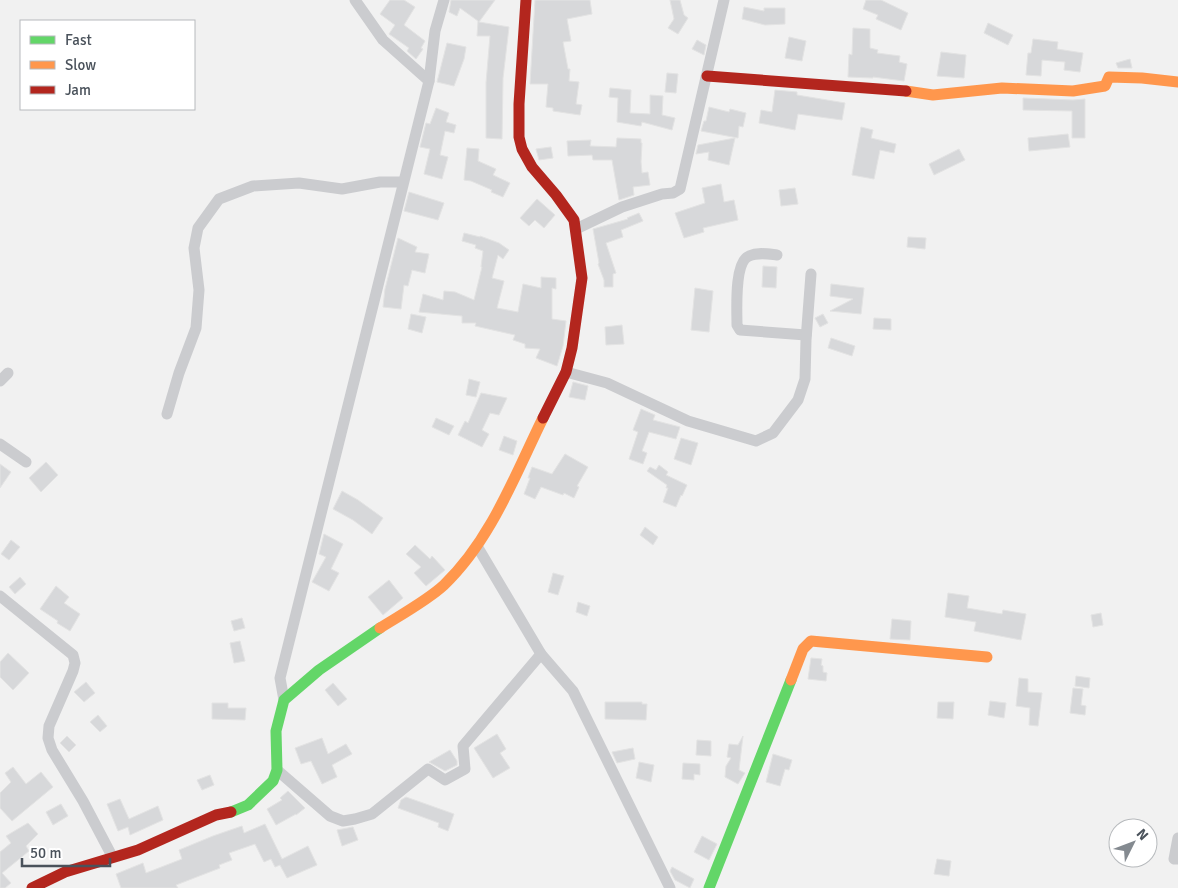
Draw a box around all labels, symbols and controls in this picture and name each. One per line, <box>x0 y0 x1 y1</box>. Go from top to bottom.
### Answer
legend <box>20 20 195 110</box>
text: Fast <box>65 31 92 49</box>
text: Slow <box>65 56 96 74</box>
text: Jam <box>65 81 91 99</box>
north arrow <box>1108 818 1158 868</box>
text: N <box>1133 825 1152 844</box>
scale bar <box>22 836 110 868</box>
text: 50 m <box>30 844 61 862</box>

